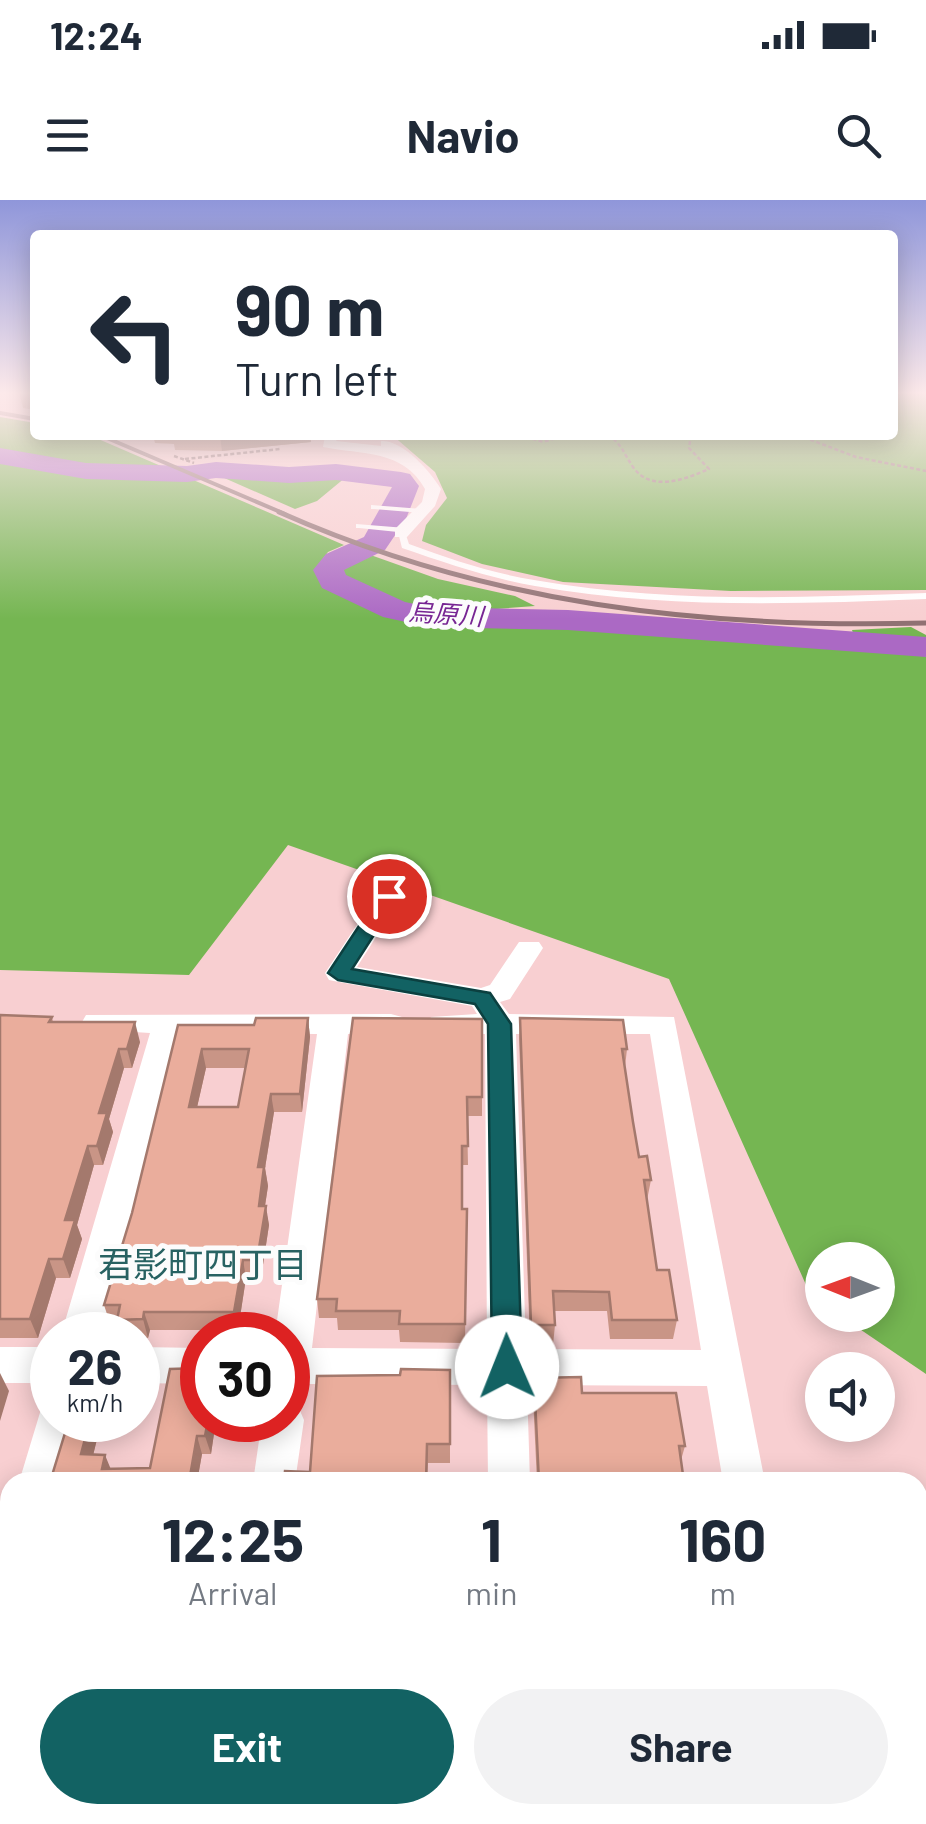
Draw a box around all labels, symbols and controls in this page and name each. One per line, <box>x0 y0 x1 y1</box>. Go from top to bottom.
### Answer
text: 12:24 <box>50 12 143 58</box>
icon: menu <box>40 108 95 163</box>
text: Navio <box>407 108 520 162</box>
icon: search <box>831 108 886 163</box>
text: 90 m <box>235 266 385 350</box>
icon: left <box>70 270 200 400</box>
text: Turn left <box>235 351 399 405</box>
water label: 烏原川 <box>408 595 487 631</box>
pin <box>347 854 432 939</box>
icon: arrive <box>362 869 417 924</box>
district label: 君影町四丁目 <box>98 1242 308 1284</box>
north arrow <box>805 1242 895 1332</box>
map controls <box>805 1242 895 1442</box>
speed limit sign: 30 <box>180 1312 310 1442</box>
position arrow <box>455 1315 559 1419</box>
text: 26 <box>68 1335 122 1395</box>
button: sound <box>805 1352 895 1442</box>
text: km/h <box>67 1387 123 1417</box>
text: 12:25 <box>161 1502 304 1574</box>
text: 1 <box>481 1502 502 1574</box>
text: 160 <box>679 1502 767 1574</box>
text: Arrival <box>188 1573 277 1611</box>
text: min <box>466 1573 517 1611</box>
text: m <box>709 1573 736 1611</box>
button: Exit <box>40 1689 454 1804</box>
button: Share <box>474 1689 888 1804</box>

